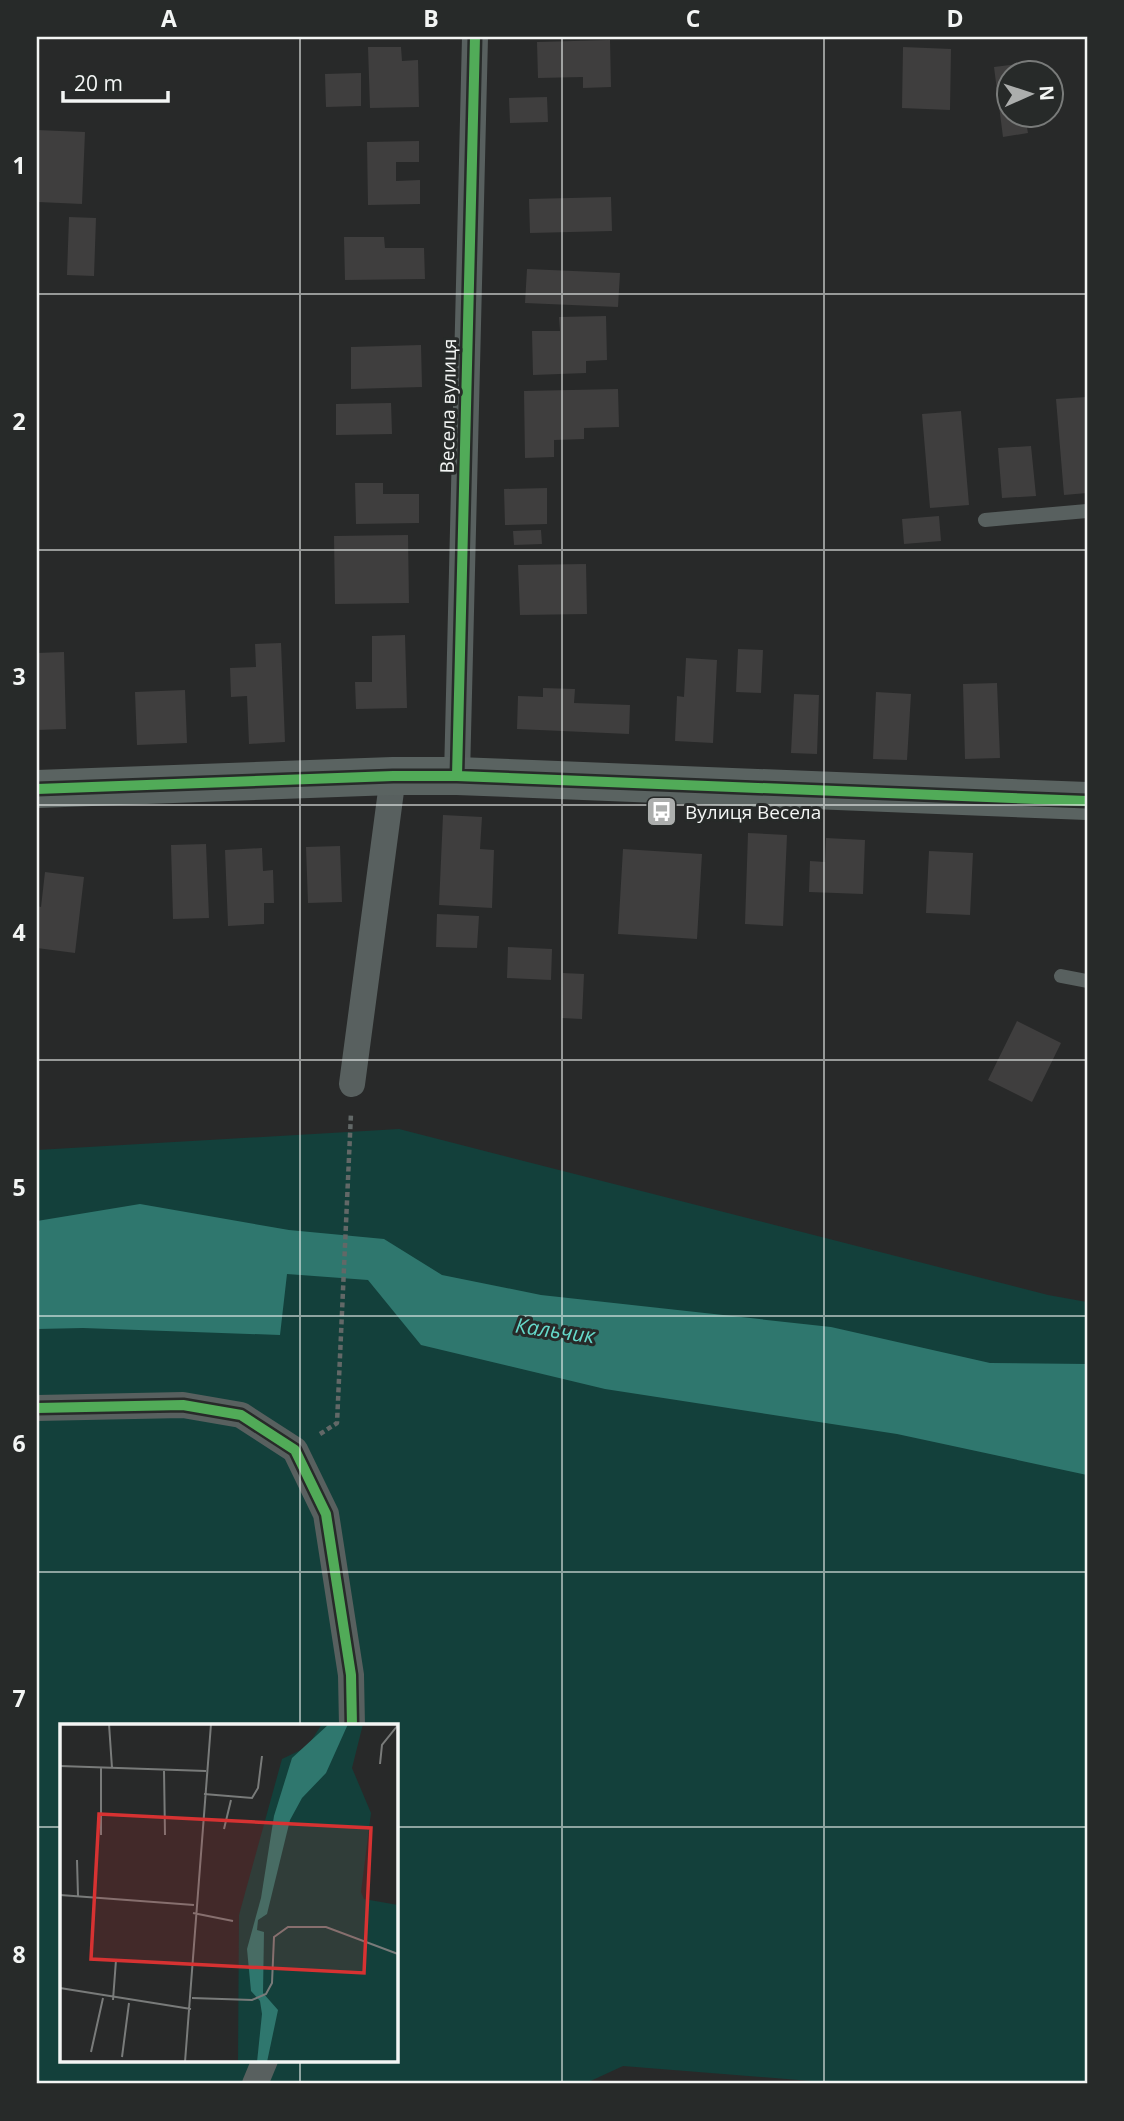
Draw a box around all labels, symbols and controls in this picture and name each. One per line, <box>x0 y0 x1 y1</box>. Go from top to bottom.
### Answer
text: A <box>161 2 177 34</box>
text: B <box>423 2 439 34</box>
text: C <box>686 2 700 34</box>
text: D <box>946 2 964 34</box>
scale bar <box>63 60 168 104</box>
north arrow <box>995 60 1064 130</box>
text: 20 m <box>74 69 123 97</box>
text: N <box>1034 85 1060 102</box>
text: 1 <box>12 149 26 181</box>
street label: Весела вулиця <box>434 338 462 474</box>
text: 2 <box>12 405 26 437</box>
text: 3 <box>12 660 26 692</box>
bus stop icon: Вулиця Весела <box>645 795 679 829</box>
place label: Вулиця Весела <box>685 799 821 825</box>
text: 4 <box>12 916 26 948</box>
text: 5 <box>12 1171 26 1203</box>
water label: Кальчик <box>514 1311 598 1350</box>
text: 6 <box>12 1427 26 1459</box>
text: 7 <box>12 1682 26 1714</box>
inset map <box>60 1724 397 2062</box>
text: 8 <box>12 1938 26 1970</box>

